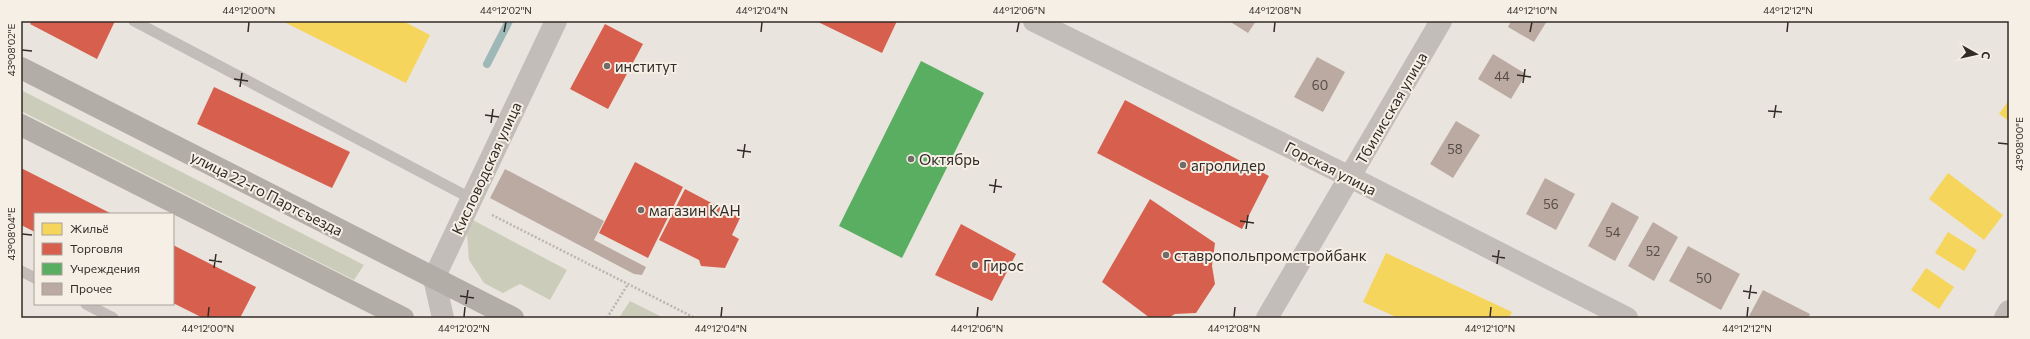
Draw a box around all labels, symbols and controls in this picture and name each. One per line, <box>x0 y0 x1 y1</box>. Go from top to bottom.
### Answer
text: 44°12'00"N <box>223 4 275 16</box>
text: 44°12'02"N <box>480 4 532 16</box>
text: 44°12'04"N <box>736 4 788 16</box>
text: 44°12'06"N <box>993 4 1045 16</box>
text: 44°12'08"N <box>1249 4 1301 16</box>
text: 44°12'10"N <box>1507 4 1557 16</box>
text: 44°12'12"N <box>1763 4 1813 16</box>
text: 43°08'02"E <box>5 24 17 76</box>
north arrow <box>1956 34 1996 74</box>
street label: Тбилисская улица <box>1352 49 1430 167</box>
text: С <box>1979 51 1993 61</box>
place label: институт <box>615 57 677 75</box>
marker: институт <box>602 61 612 71</box>
house number: 44 <box>1494 68 1510 84</box>
house number: 60 <box>1312 77 1328 93</box>
street label: Кисловодская улица <box>447 99 525 237</box>
text: 43°08'00"E <box>2013 117 2025 171</box>
street label: Горская улица <box>1282 137 1380 199</box>
house number: 58 <box>1447 141 1463 157</box>
street label: улица 22-го Партсъезда <box>188 147 346 239</box>
place label: Октябрь <box>919 150 980 168</box>
marker: Октябрь <box>906 154 916 164</box>
place label: агролидер <box>1191 156 1266 174</box>
marker: агролидер <box>1178 160 1188 170</box>
house number: 56 <box>1543 196 1559 212</box>
place label: магазин КАН <box>649 201 741 219</box>
marker: магазин КАН <box>636 205 646 215</box>
text: 43°08'04"E <box>5 207 17 261</box>
legend <box>34 213 174 305</box>
text: Жильё <box>70 221 109 235</box>
house number: 54 <box>1605 224 1621 240</box>
text: Торговля <box>70 241 123 255</box>
house number: 52 <box>1646 243 1660 259</box>
place label: ставропольпромстройбанк <box>1174 246 1367 264</box>
marker: ставропольпромстройбанк <box>1161 250 1171 260</box>
place label: Гирос <box>983 256 1024 274</box>
marker: Гирос <box>970 260 980 270</box>
text: Учреждения <box>70 261 140 275</box>
house number: 50 <box>1696 270 1712 286</box>
text: Прочее <box>70 281 112 295</box>
text: 44°12'00"N <box>182 322 234 334</box>
text: 44°12'02"N <box>438 322 490 334</box>
text: 44°12'04"N <box>695 322 747 334</box>
text: 44°12'06"N <box>951 322 1003 334</box>
text: 44°12'08"N <box>1208 322 1260 334</box>
text: 44°12'10"N <box>1465 322 1515 334</box>
text: 44°12'12"N <box>1722 322 1772 334</box>

